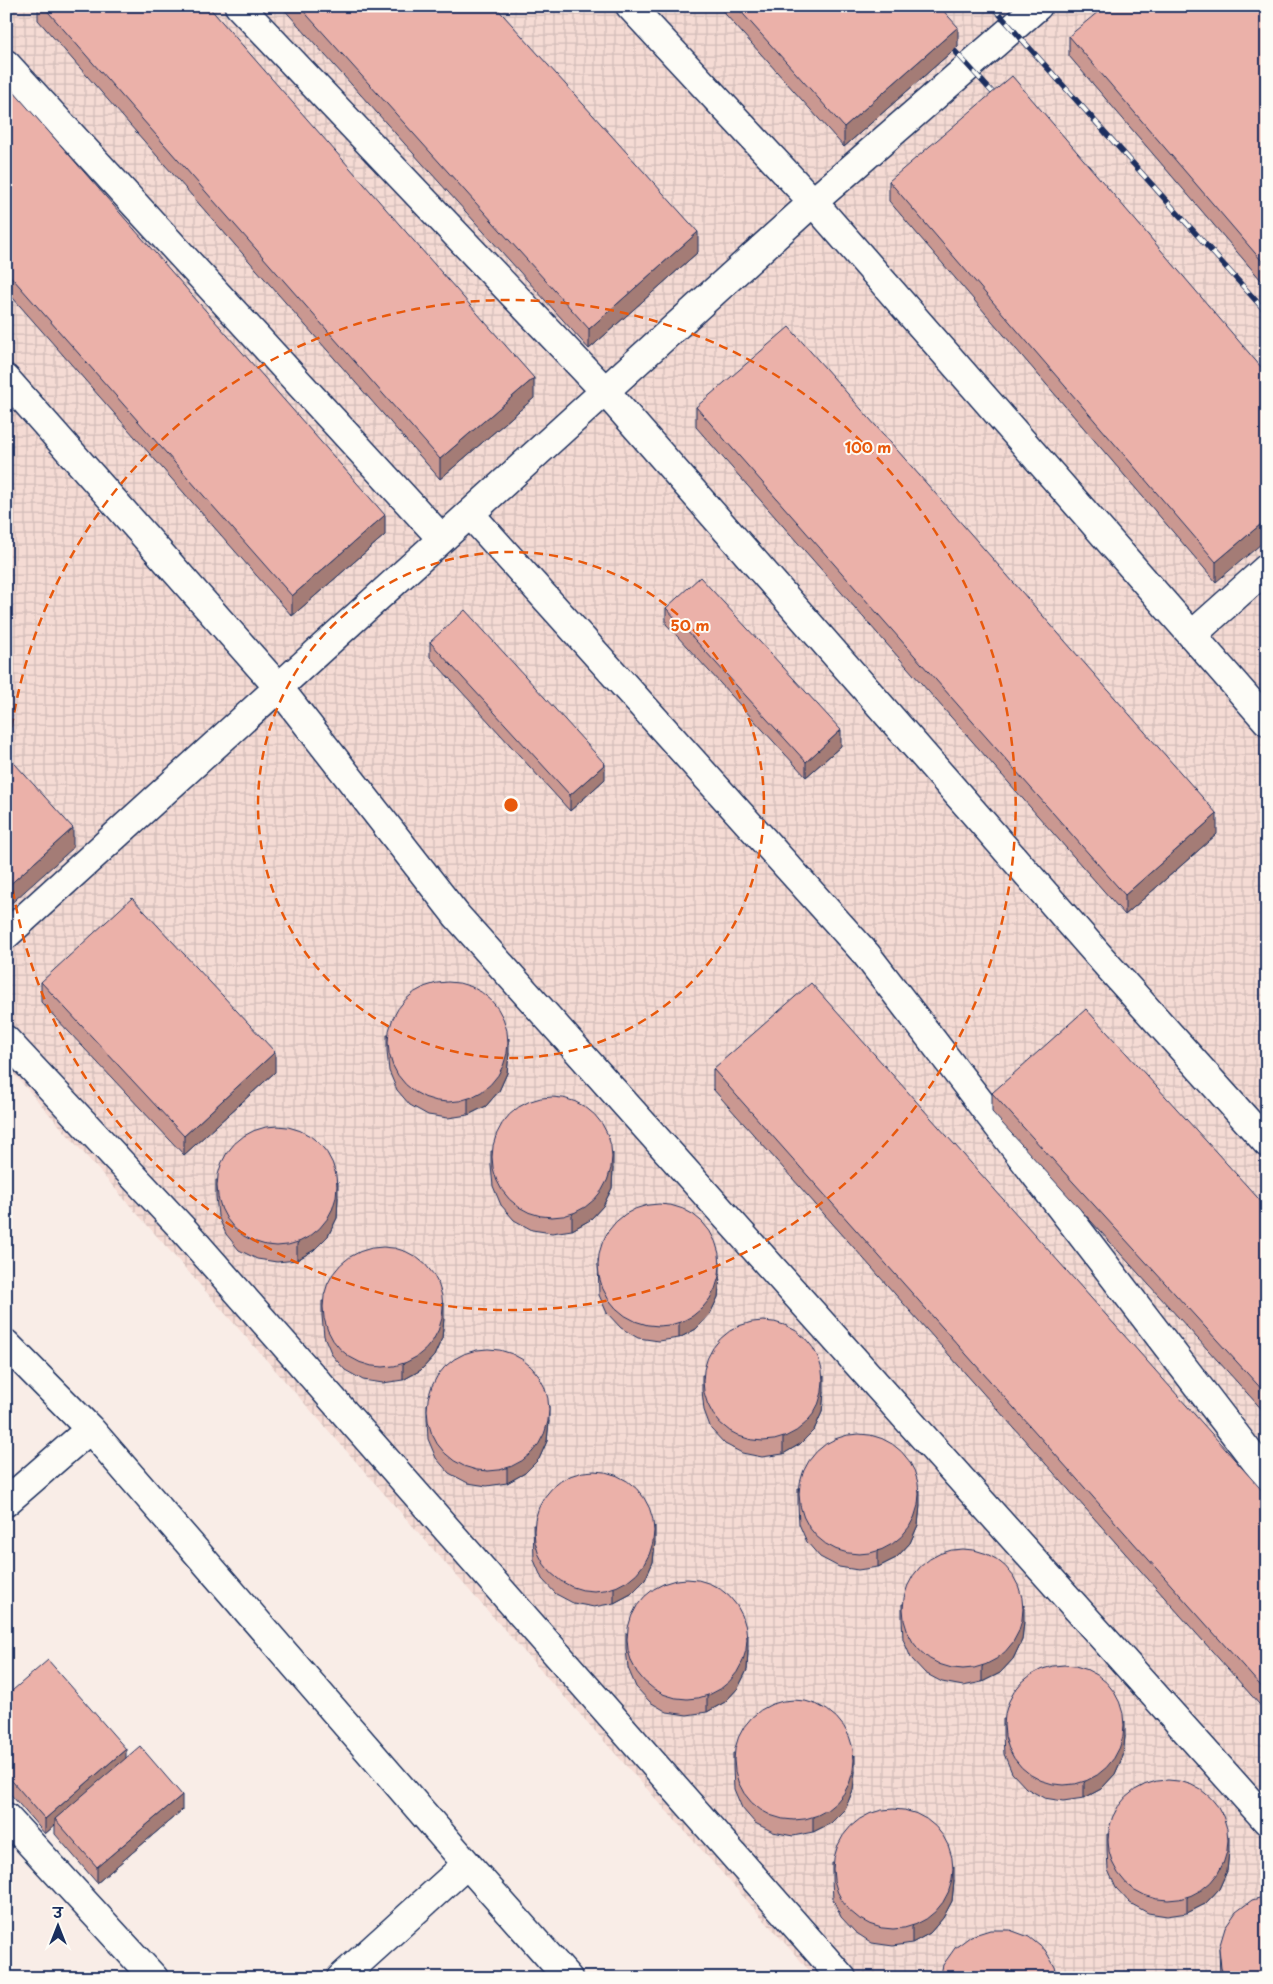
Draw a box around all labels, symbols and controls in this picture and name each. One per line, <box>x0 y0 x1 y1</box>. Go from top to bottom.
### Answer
text: 100 m <box>845 435 891 458</box>
text: 50 m <box>671 613 709 636</box>
centre of rings <box>502 796 520 814</box>
north arrow <box>32 1902 82 1952</box>
text: उ <box>51 1902 64 1923</box>

